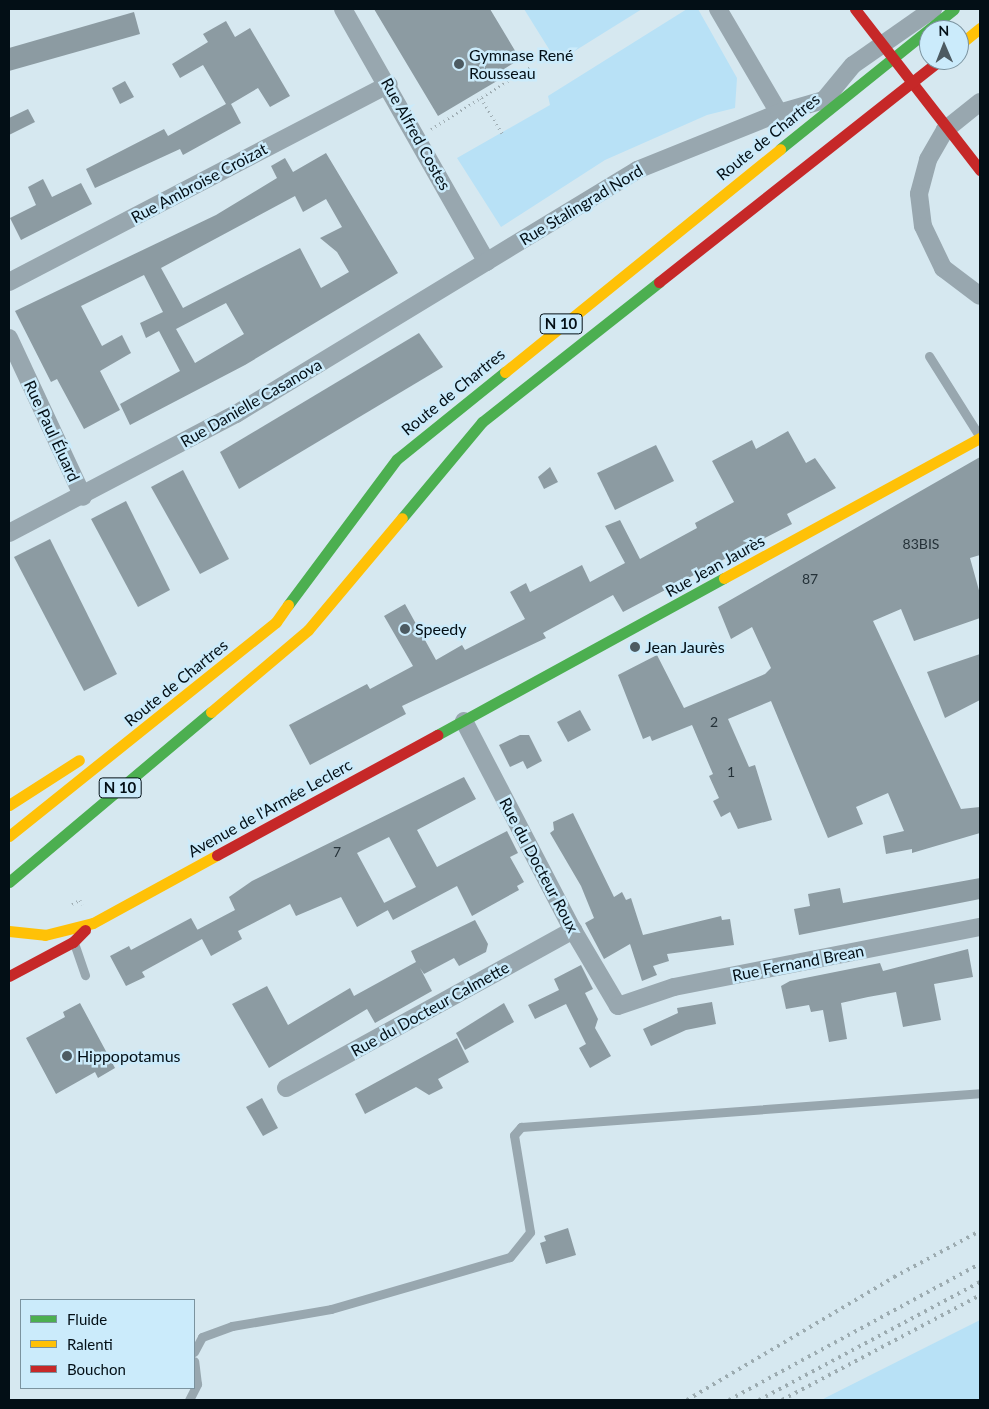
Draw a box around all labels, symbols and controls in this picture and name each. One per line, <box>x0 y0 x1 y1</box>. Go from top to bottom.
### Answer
north arrow <box>919 20 969 70</box>
text: N <box>938 22 949 39</box>
place label: Gymnase René Rousseau <box>469 45 573 83</box>
marker: Gymnase René Rousseau <box>453 58 465 70</box>
street label: Rue Alfred Costes <box>377 74 455 194</box>
street label: Route de Chartres <box>713 90 823 184</box>
street label: Rue Ambroise Croizat <box>127 139 271 227</box>
street label: Rue Stalingrad Nord <box>516 161 646 249</box>
road number: N 10 <box>538 312 584 336</box>
street label: Route de Chartres <box>398 345 508 439</box>
street label: Rue Danielle Casanova <box>177 355 325 451</box>
street label: Rue Paul Éluard <box>20 377 84 485</box>
street label: Rue Jean Jaurès <box>662 531 768 601</box>
house number: 83BIS <box>903 536 939 552</box>
house number: 87 <box>802 571 818 587</box>
place label: Speedy <box>415 619 467 639</box>
marker: Speedy <box>399 623 411 635</box>
street label: Route de Chartres <box>121 636 231 730</box>
place label: Jean Jaurès <box>645 637 725 657</box>
marker: Jean Jaurès <box>629 641 641 653</box>
house number: 2 <box>710 714 718 730</box>
street label: Avenue de l'Armée Leclerc <box>185 755 355 861</box>
house number: 1 <box>727 764 735 780</box>
road number: N 10 <box>98 776 142 800</box>
street label: Rue du Docteur Roux <box>495 794 583 936</box>
house number: 7 <box>333 844 341 860</box>
street label: Rue Fernand Brean <box>731 941 865 985</box>
street label: Rue du Docteur Calmette <box>347 957 513 1061</box>
place label: Hippopotamus <box>77 1046 181 1066</box>
marker: Hippopotamus <box>61 1050 73 1062</box>
legend <box>20 1299 195 1389</box>
text: Fluide <box>67 1310 107 1328</box>
text: Ralenti <box>67 1335 113 1353</box>
text: Bouchon <box>67 1360 126 1378</box>

